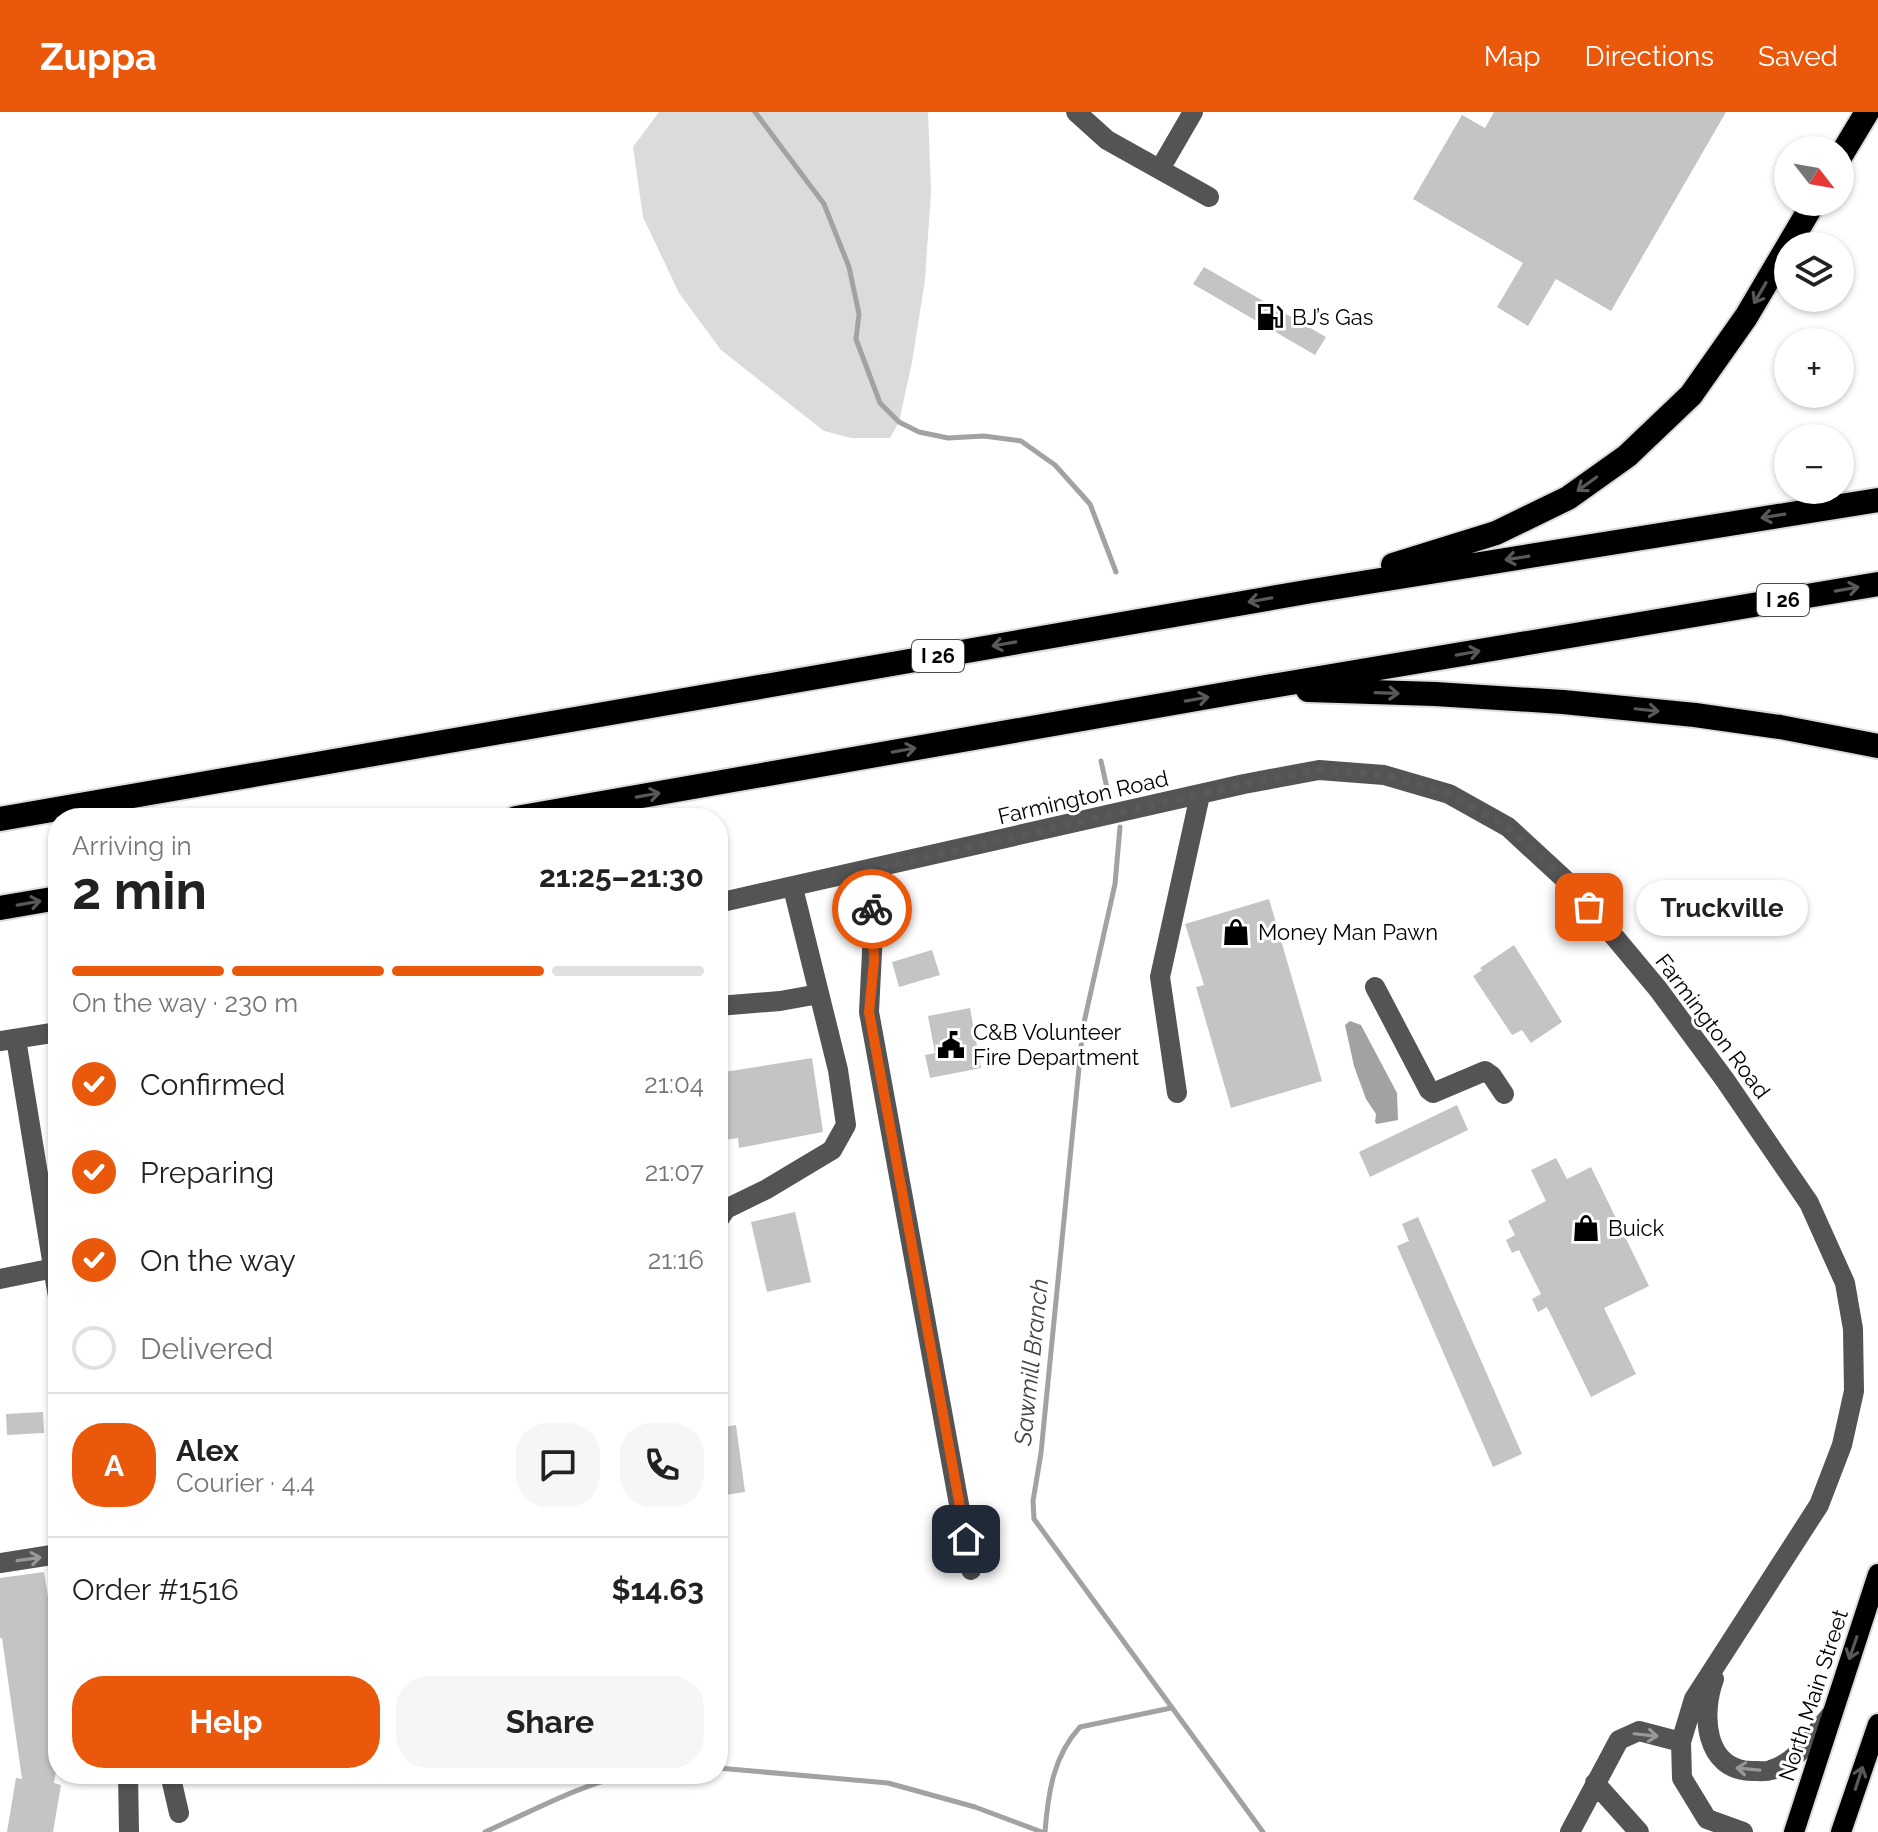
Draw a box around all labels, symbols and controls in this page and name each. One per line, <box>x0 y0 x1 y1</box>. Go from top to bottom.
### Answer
text: Zuppa <box>40 34 157 79</box>
text: Map <box>1484 40 1541 73</box>
text: Directions <box>1585 40 1714 73</box>
text: Saved <box>1758 40 1838 73</box>
north arrow <box>1774 136 1854 216</box>
map controls <box>1774 136 1854 504</box>
button: layers <box>1774 232 1854 312</box>
one-way arrow <box>1752 281 1768 304</box>
fuel station icon: BJ’s Gas <box>1255 302 1285 332</box>
place label: BJ’s Gas <box>1292 304 1373 330</box>
button: + <box>1774 328 1854 408</box>
button: − <box>1774 424 1854 504</box>
one-way arrow <box>1577 476 1599 492</box>
one-way arrow <box>1761 510 1787 525</box>
one-way arrow <box>1504 551 1530 566</box>
one-way arrow <box>1834 581 1860 596</box>
road number: I 26 <box>1757 584 1809 616</box>
one-way arrow <box>1248 593 1273 608</box>
one-way arrow <box>992 638 1017 653</box>
road number: I 26 <box>912 640 964 672</box>
one-way arrow <box>1455 644 1481 659</box>
one-way arrow <box>1373 685 1400 700</box>
one-way arrow <box>1183 691 1209 706</box>
one-way arrow <box>1633 702 1660 717</box>
one-way arrow <box>891 742 916 757</box>
street label: Farmington Road <box>995 765 1171 829</box>
one-way arrow <box>635 787 660 802</box>
text: Arriving in <box>72 831 192 861</box>
text: 21:25–21:30 <box>539 859 704 894</box>
text: 2 min <box>72 860 207 921</box>
courier <box>832 869 912 949</box>
pin <box>1555 873 1623 941</box>
callout: Truckville <box>1637 879 1809 935</box>
icon: bag <box>1567 885 1611 929</box>
icon: bike <box>850 887 894 931</box>
text: Truckville <box>1660 893 1784 923</box>
one-way arrow <box>16 895 41 910</box>
shop icon: Money Man Pawn <box>1221 917 1251 947</box>
place label: Money Man Pawn <box>1258 919 1438 945</box>
street label: Farmington Road <box>1650 949 1776 1103</box>
text: On the way · 230 m <box>72 988 298 1018</box>
place label: C&B Volunteer Fire Department <box>973 1019 1140 1070</box>
public building icon: C&B Volunteer Fire Department <box>936 1030 966 1060</box>
icon: check <box>72 1062 116 1106</box>
text: Confirmed <box>140 1067 285 1102</box>
text: 21:04 <box>644 1069 704 1099</box>
icon: check <box>72 1150 116 1194</box>
text: Preparing <box>140 1155 274 1190</box>
text: 21:07 <box>645 1157 704 1187</box>
shop icon: Buick <box>1571 1213 1601 1243</box>
place label: Buick <box>1608 1215 1665 1241</box>
icon: check <box>72 1238 116 1282</box>
text: On the way <box>140 1243 296 1278</box>
text: 21:16 <box>648 1245 704 1275</box>
water label: Sawmill Branch <box>1008 1277 1054 1448</box>
text: Delivered <box>140 1331 273 1366</box>
button: chat <box>516 1423 600 1507</box>
button: phone <box>620 1423 704 1507</box>
text: Alex <box>176 1433 239 1468</box>
text: A <box>104 1448 124 1483</box>
text: Courier · 4.4 <box>176 1468 315 1498</box>
pin <box>932 1505 1000 1573</box>
icon: home <box>944 1517 988 1561</box>
one-way arrow <box>16 1551 41 1566</box>
text: Order #1516 <box>72 1572 239 1607</box>
text: $14.63 <box>611 1572 704 1607</box>
street label: North Main Street <box>1773 1605 1853 1784</box>
one-way arrow <box>1845 1635 1860 1660</box>
button: Help <box>72 1676 380 1768</box>
button: Share <box>396 1676 704 1768</box>
one-way arrow <box>1633 1728 1659 1743</box>
one-way arrow <box>1736 1762 1762 1777</box>
one-way arrow <box>1852 1765 1867 1790</box>

